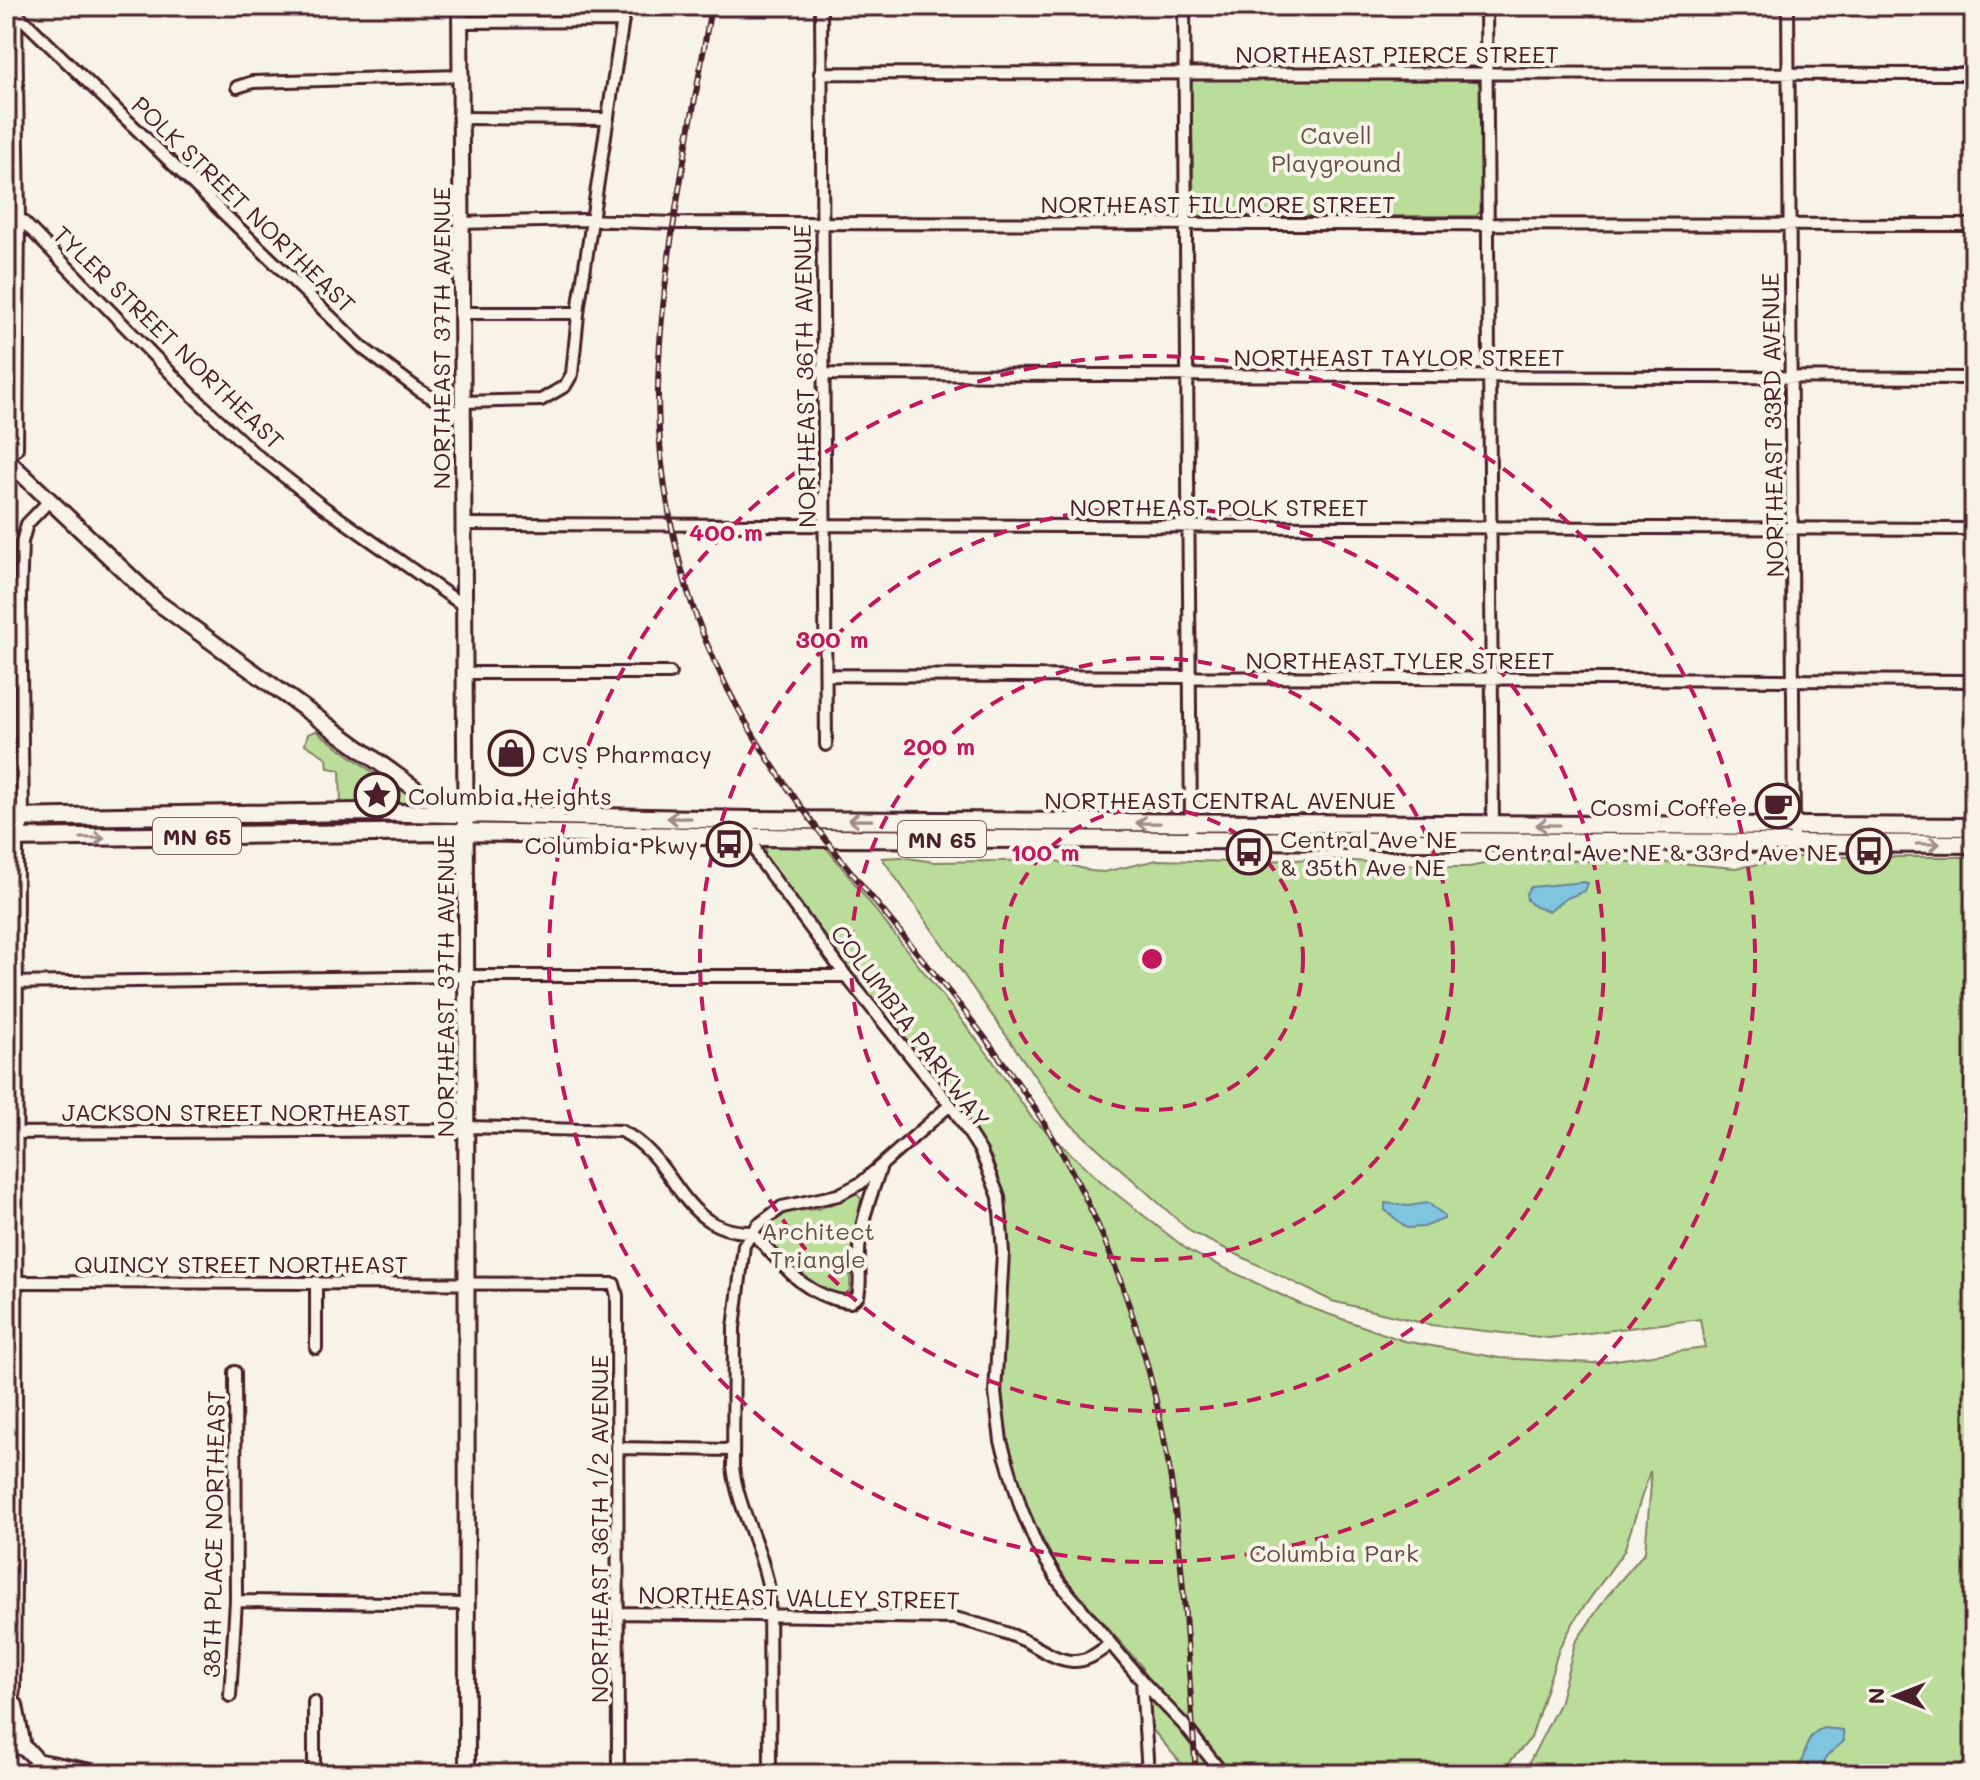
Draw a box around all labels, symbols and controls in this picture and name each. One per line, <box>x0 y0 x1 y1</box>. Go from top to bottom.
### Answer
street label: NORTHEAST PIERCE STREET <box>1235 38 1559 69</box>
street label: POLK STREET NORTHEAST <box>126 89 362 319</box>
park label: Cavell Playground <box>1271 119 1401 178</box>
street label: NORTHEAST 37TH AVENUE <box>425 187 456 489</box>
street label: NORTHEAST FILLMORE STREET <box>1041 188 1395 219</box>
street label: TYLER STREET NORTHEAST <box>47 218 291 456</box>
street label: NORTHEAST 36TH AVENUE <box>786 224 822 528</box>
street label: NORTHEAST 33RD AVENUE <box>1754 272 1790 578</box>
street label: NORTHEAST TAYLOR STREET <box>1233 341 1565 372</box>
street label: NORTHEAST POLK STREET <box>1069 491 1369 522</box>
text: 400 m <box>689 516 763 547</box>
text: 300 m <box>796 623 868 654</box>
street label: NORTHEAST TYLER STREET <box>1245 644 1555 675</box>
shop icon: CVS Pharmacy <box>487 729 535 777</box>
text: 200 m <box>903 730 975 761</box>
place label: CVS Pharmacy <box>542 738 712 769</box>
place icon: Columbia Heights <box>353 771 401 819</box>
place label: Columbia Heights <box>408 780 612 811</box>
cafe icon: Cosmi Coffee <box>1754 782 1802 830</box>
street label: NORTHEAST CENTRAL AVENUE <box>1044 784 1396 815</box>
place label: Cosmi Coffee <box>1590 791 1747 822</box>
one-way arrow <box>666 810 693 826</box>
one-way arrow <box>847 812 874 828</box>
one-way arrow <box>1135 815 1162 831</box>
one-way arrow <box>1535 817 1562 833</box>
road number: MN 65 <box>153 818 241 854</box>
bus stop icon: Columbia Pkwy <box>705 820 753 868</box>
road number: MN 65 <box>898 821 986 857</box>
place label: Central Ave NE & 35th Ave NE <box>1280 823 1457 882</box>
bus stop icon: Central Ave NE & 33rd Ave NE <box>1845 827 1893 875</box>
bus stop icon: Central Ave NE & 35th Ave NE <box>1225 828 1273 876</box>
place label: Columbia Pkwy <box>525 829 698 860</box>
one-way arrow <box>79 830 106 846</box>
street label: NORTHEAST 37TH AVENUE <box>429 835 460 1137</box>
text: 100 m <box>1010 836 1080 867</box>
place label: Central Ave NE & 33rd Ave NE <box>1484 836 1838 867</box>
one-way arrow <box>1914 836 1941 851</box>
street label: COLUMBIA PARKWAY <box>825 918 997 1134</box>
centre of rings <box>1138 945 1166 973</box>
street label: JACKSON STREET NORTHEAST <box>62 1096 410 1127</box>
park label: Architect Triangle <box>761 1215 875 1274</box>
street label: QUINCY STREET NORTHEAST <box>74 1248 408 1279</box>
street label: NORTHEAST 36TH 1/2 AVENUE <box>583 1355 614 1703</box>
street label: 38TH PLACE NORTHEAST <box>195 1390 231 1678</box>
park label: Columbia Park <box>1249 1537 1419 1568</box>
street label: NORTHEAST VALLEY STREET <box>638 1579 960 1615</box>
north arrow <box>1856 1656 1936 1736</box>
text: N <box>1861 1688 1890 1704</box>

